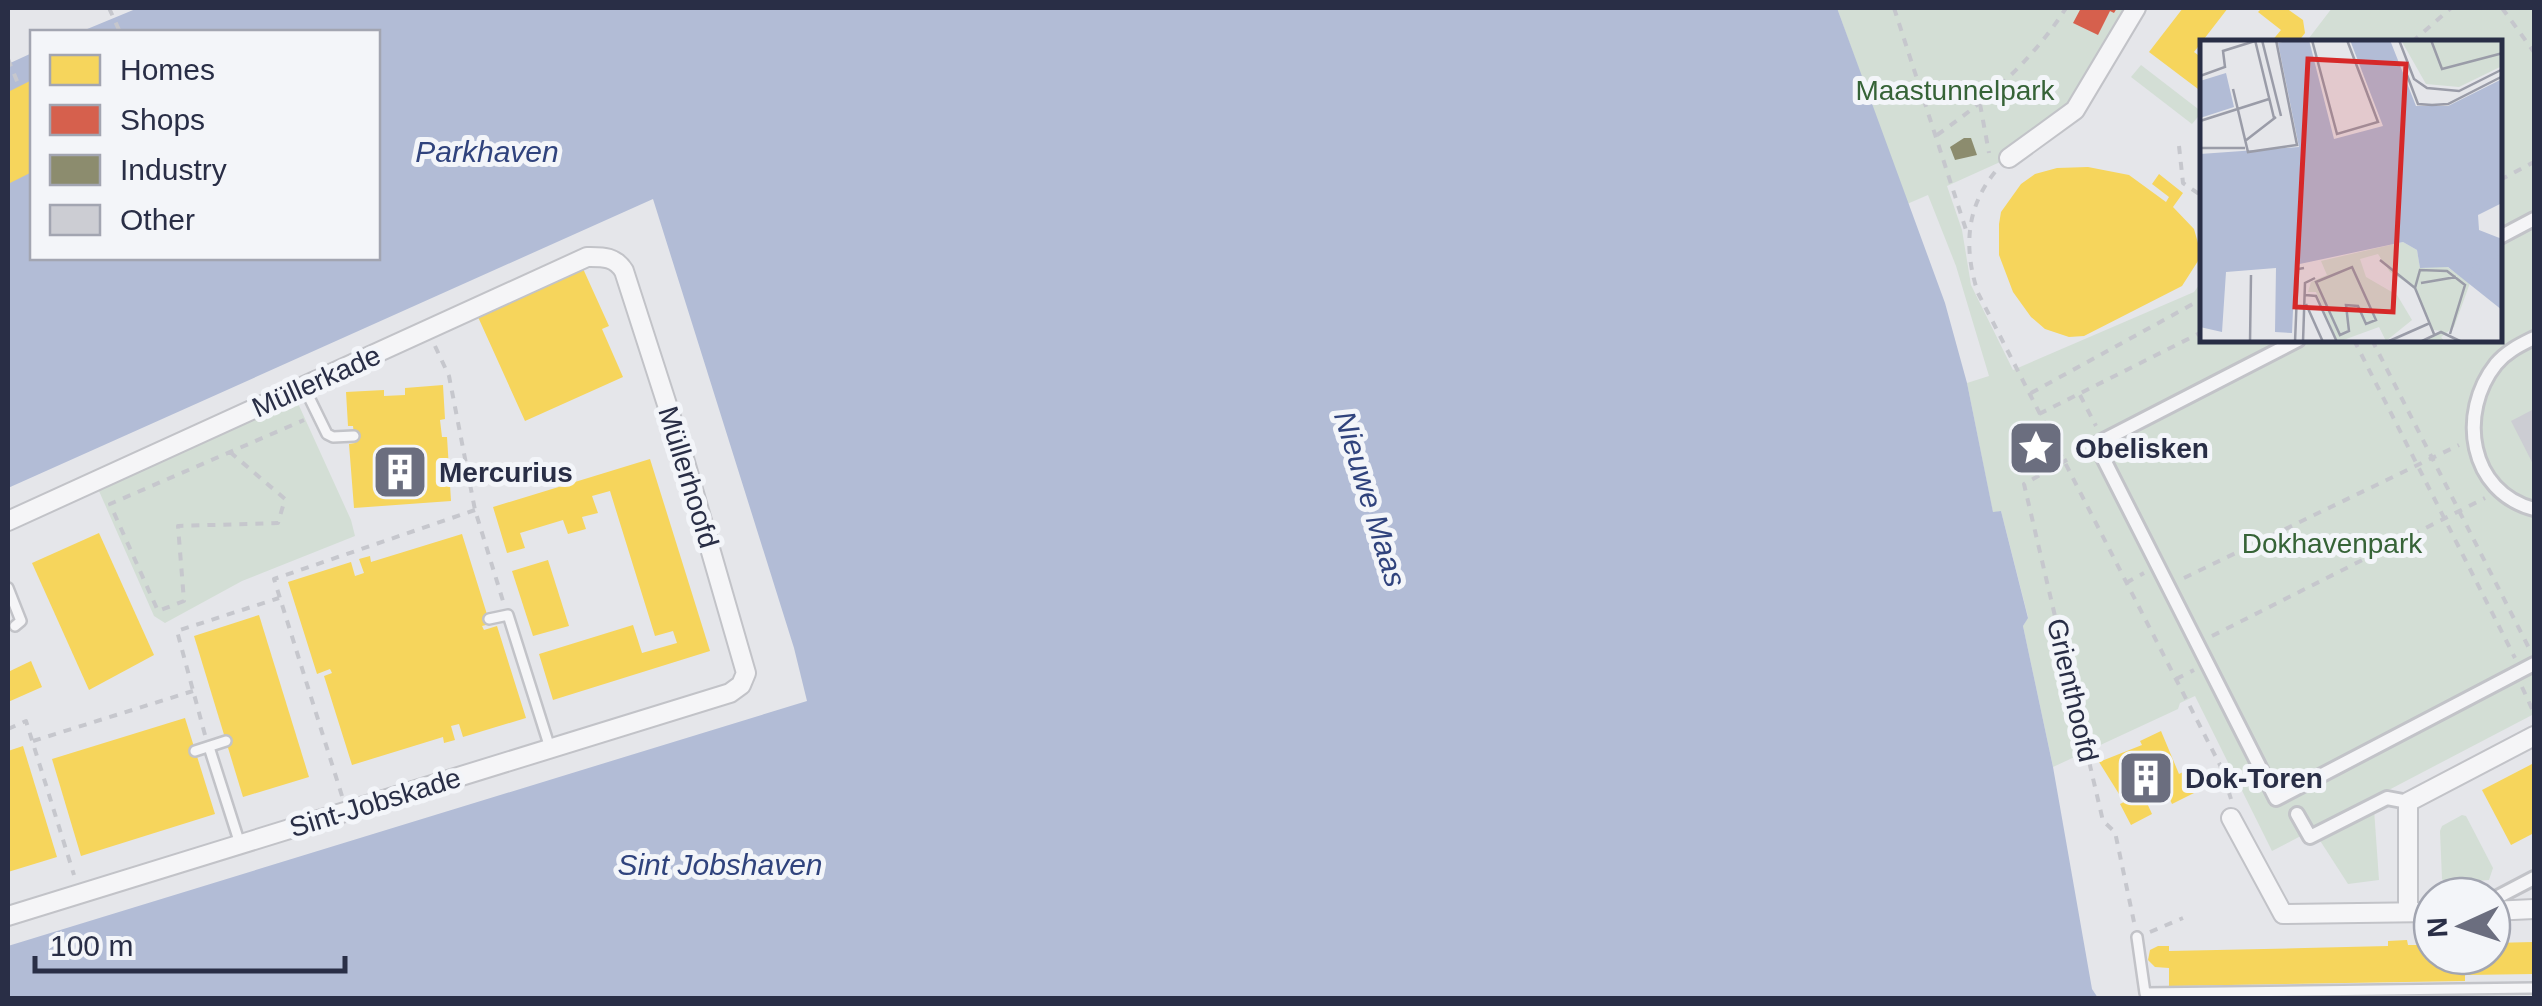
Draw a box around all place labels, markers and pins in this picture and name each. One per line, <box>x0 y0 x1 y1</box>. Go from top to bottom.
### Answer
place icon: Obelisken <box>2006 418 2066 478</box>
place label: Obelisken <box>2075 433 2209 464</box>
building icon: Mercurius <box>370 442 430 502</box>
place label: Mercurius <box>439 457 573 488</box>
building icon: Dok-Toren <box>2116 748 2176 808</box>
place label: Dok-Toren <box>2185 763 2323 794</box>

